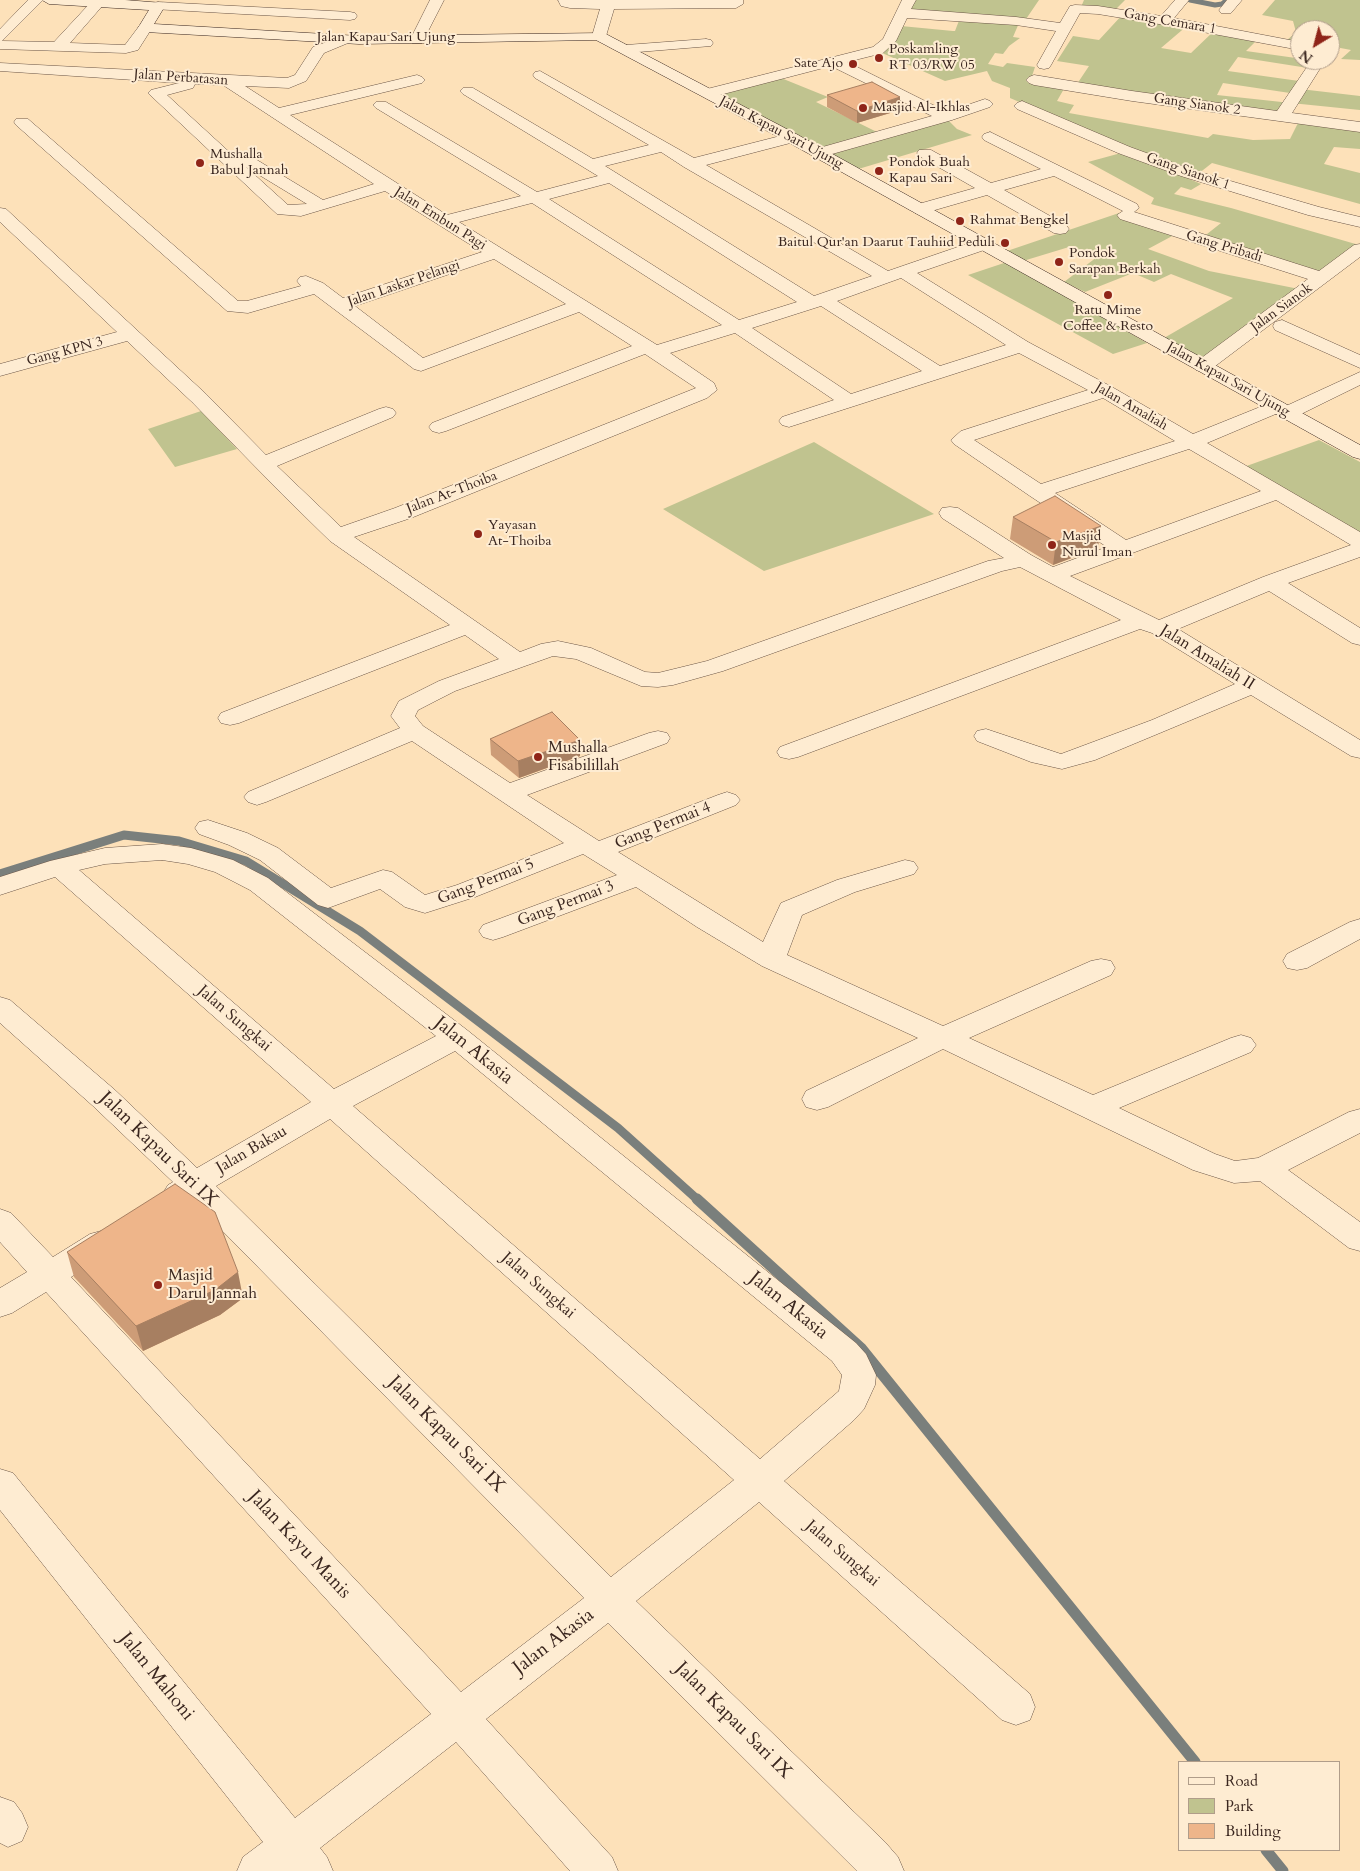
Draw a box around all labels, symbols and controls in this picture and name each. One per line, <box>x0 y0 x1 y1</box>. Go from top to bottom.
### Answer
street label: Gang Cemara 1 <box>1122 6 1218 38</box>
north arrow <box>1290 20 1340 70</box>
street label: Jalan Kapau Sari Ujung <box>317 30 455 46</box>
place label: Poskamling RT 03/RW 05 <box>889 42 975 74</box>
text: N <box>1296 45 1317 68</box>
marker: Poskamling RT 03/RW 05 <box>873 52 885 64</box>
place label: Sate Ajo <box>794 56 843 72</box>
marker: Sate Ajo <box>847 58 859 70</box>
street label: Jalan Perbatasan <box>133 66 229 90</box>
street label: Gang Sianok 2 <box>1152 91 1242 119</box>
street label: Jalan Kapau Sari Ujung <box>716 93 846 173</box>
place label: Masjid Al-Ikhlas <box>873 100 970 116</box>
marker: Masjid Al-Ikhlas <box>857 102 869 114</box>
place label: Mushalla Babul Jannah <box>210 147 289 180</box>
street label: Gang Sianok 1 <box>1144 150 1232 194</box>
place label: Pondok Buah Kapau Sari <box>889 155 970 188</box>
marker: Mushalla Babul Jannah <box>194 157 206 169</box>
marker: Pondok Buah Kapau Sari <box>873 165 885 177</box>
street label: Jalan Embun Pagi <box>391 184 489 254</box>
place label: Rahmat Bengkel <box>970 213 1069 229</box>
marker: Rahmat Bengkel <box>954 215 966 227</box>
street label: Gang Pribadi <box>1184 227 1264 267</box>
place label: Baitul Qur'an Daarut Tauhiid Peduli <box>778 235 995 251</box>
marker: Baitul Qur'an Daarut Tauhiid Peduli <box>999 237 1011 249</box>
place label: Pondok Sarapan Berkah <box>1069 246 1161 278</box>
marker: Pondok Sarapan Berkah <box>1053 256 1065 268</box>
street label: Jalan Laskar Pelangi <box>346 257 462 311</box>
street label: Jalan Sianok <box>1248 280 1316 336</box>
marker: Ratu Mime Coffee & Resto <box>1102 289 1114 301</box>
place label: Ratu Mime Coffee & Resto <box>1063 303 1153 336</box>
street label: Gang KPN 3 <box>25 334 105 370</box>
street label: Jalan Kapau Sari Ujung <box>1163 339 1293 421</box>
street label: Jalan Amaliah <box>1092 379 1170 435</box>
street label: Jalan At-Thoiba <box>404 468 500 518</box>
place label: Yayasan At-Thoiba <box>488 518 552 550</box>
marker: Yayasan At-Thoiba <box>472 528 484 540</box>
place label: Masjid Nurul Iman <box>1062 529 1132 562</box>
marker: Masjid Nurul Iman <box>1046 539 1058 551</box>
street label: Jalan Amaliah II <box>1156 621 1258 695</box>
place label: Mushalla Fisabilillah <box>548 738 619 776</box>
marker: Mushalla Fisabilillah <box>532 751 544 763</box>
street label: Gang Permai 4 <box>612 798 714 854</box>
street label: Gang Permai 5 <box>435 855 537 909</box>
street label: Gang Permai 3 <box>515 877 617 931</box>
street label: Jalan Sungkai <box>193 982 275 1056</box>
street label: Jalan Akasia <box>429 1012 517 1090</box>
street label: Jalan Kapau Sari IX <box>94 1088 222 1212</box>
street label: Jalan Bakau <box>213 1122 291 1178</box>
street label: Jalan Sungkai <box>497 1249 579 1323</box>
place label: Masjid Darul Jannah <box>168 1266 257 1304</box>
street label: Jalan Akasia <box>744 1267 832 1345</box>
marker: Masjid Darul Jannah <box>152 1279 164 1291</box>
street label: Jalan Kapau Sari IX <box>383 1372 509 1498</box>
street label: Jalan Kayu Manis <box>243 1486 355 1604</box>
street label: Jalan Sungkai <box>801 1517 883 1591</box>
street label: Jalan Akasia <box>509 1604 599 1680</box>
street label: Jalan Mahoni <box>114 1628 198 1726</box>
street label: Jalan Kapau Sari IX <box>670 1658 796 1784</box>
legend <box>1178 1761 1340 1851</box>
text: Road <box>1225 1771 1258 1791</box>
text: Park <box>1225 1796 1254 1816</box>
text: Building <box>1225 1821 1281 1841</box>

